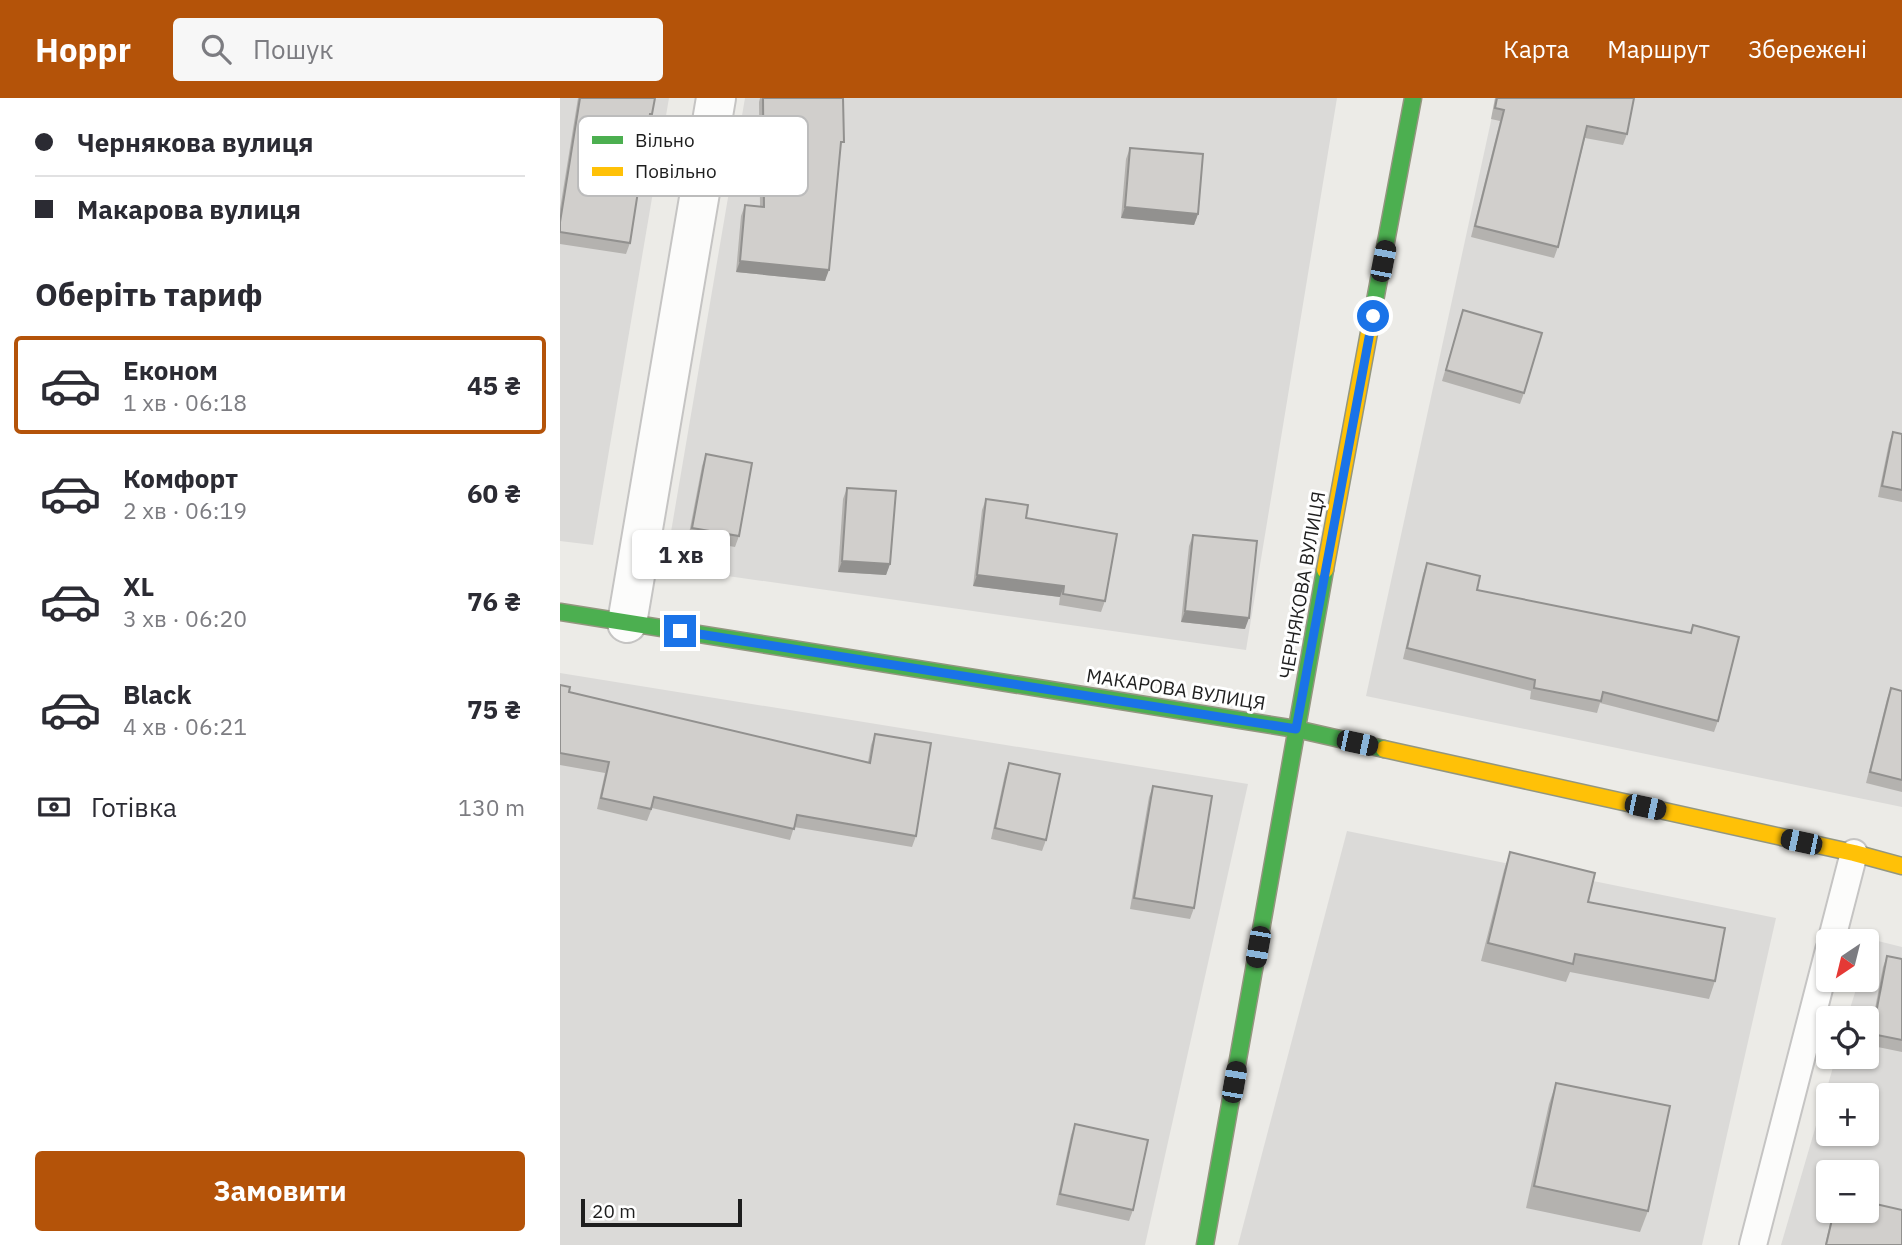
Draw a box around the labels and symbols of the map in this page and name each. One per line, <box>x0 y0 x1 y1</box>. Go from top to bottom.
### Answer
legend <box>578 116 808 196</box>
text: Вільно <box>635 128 695 152</box>
text: Повільно <box>635 159 717 183</box>
car <box>1369 238 1398 284</box>
route start <box>1357 300 1389 332</box>
street label: ЧЕРНЯКОВА ВУЛИЦЯ <box>1274 489 1330 681</box>
callout: 1 хв <box>631 530 729 578</box>
route end <box>664 615 696 647</box>
street label: МАКАРОВА ВУЛИЦЯ <box>1085 663 1267 715</box>
car <box>1335 728 1380 758</box>
car <box>1623 792 1668 822</box>
car <box>1779 827 1824 857</box>
car <box>1245 924 1272 970</box>
north arrow <box>1816 929 1880 992</box>
car <box>1221 1059 1248 1105</box>
scale bar <box>581 1196 742 1228</box>

